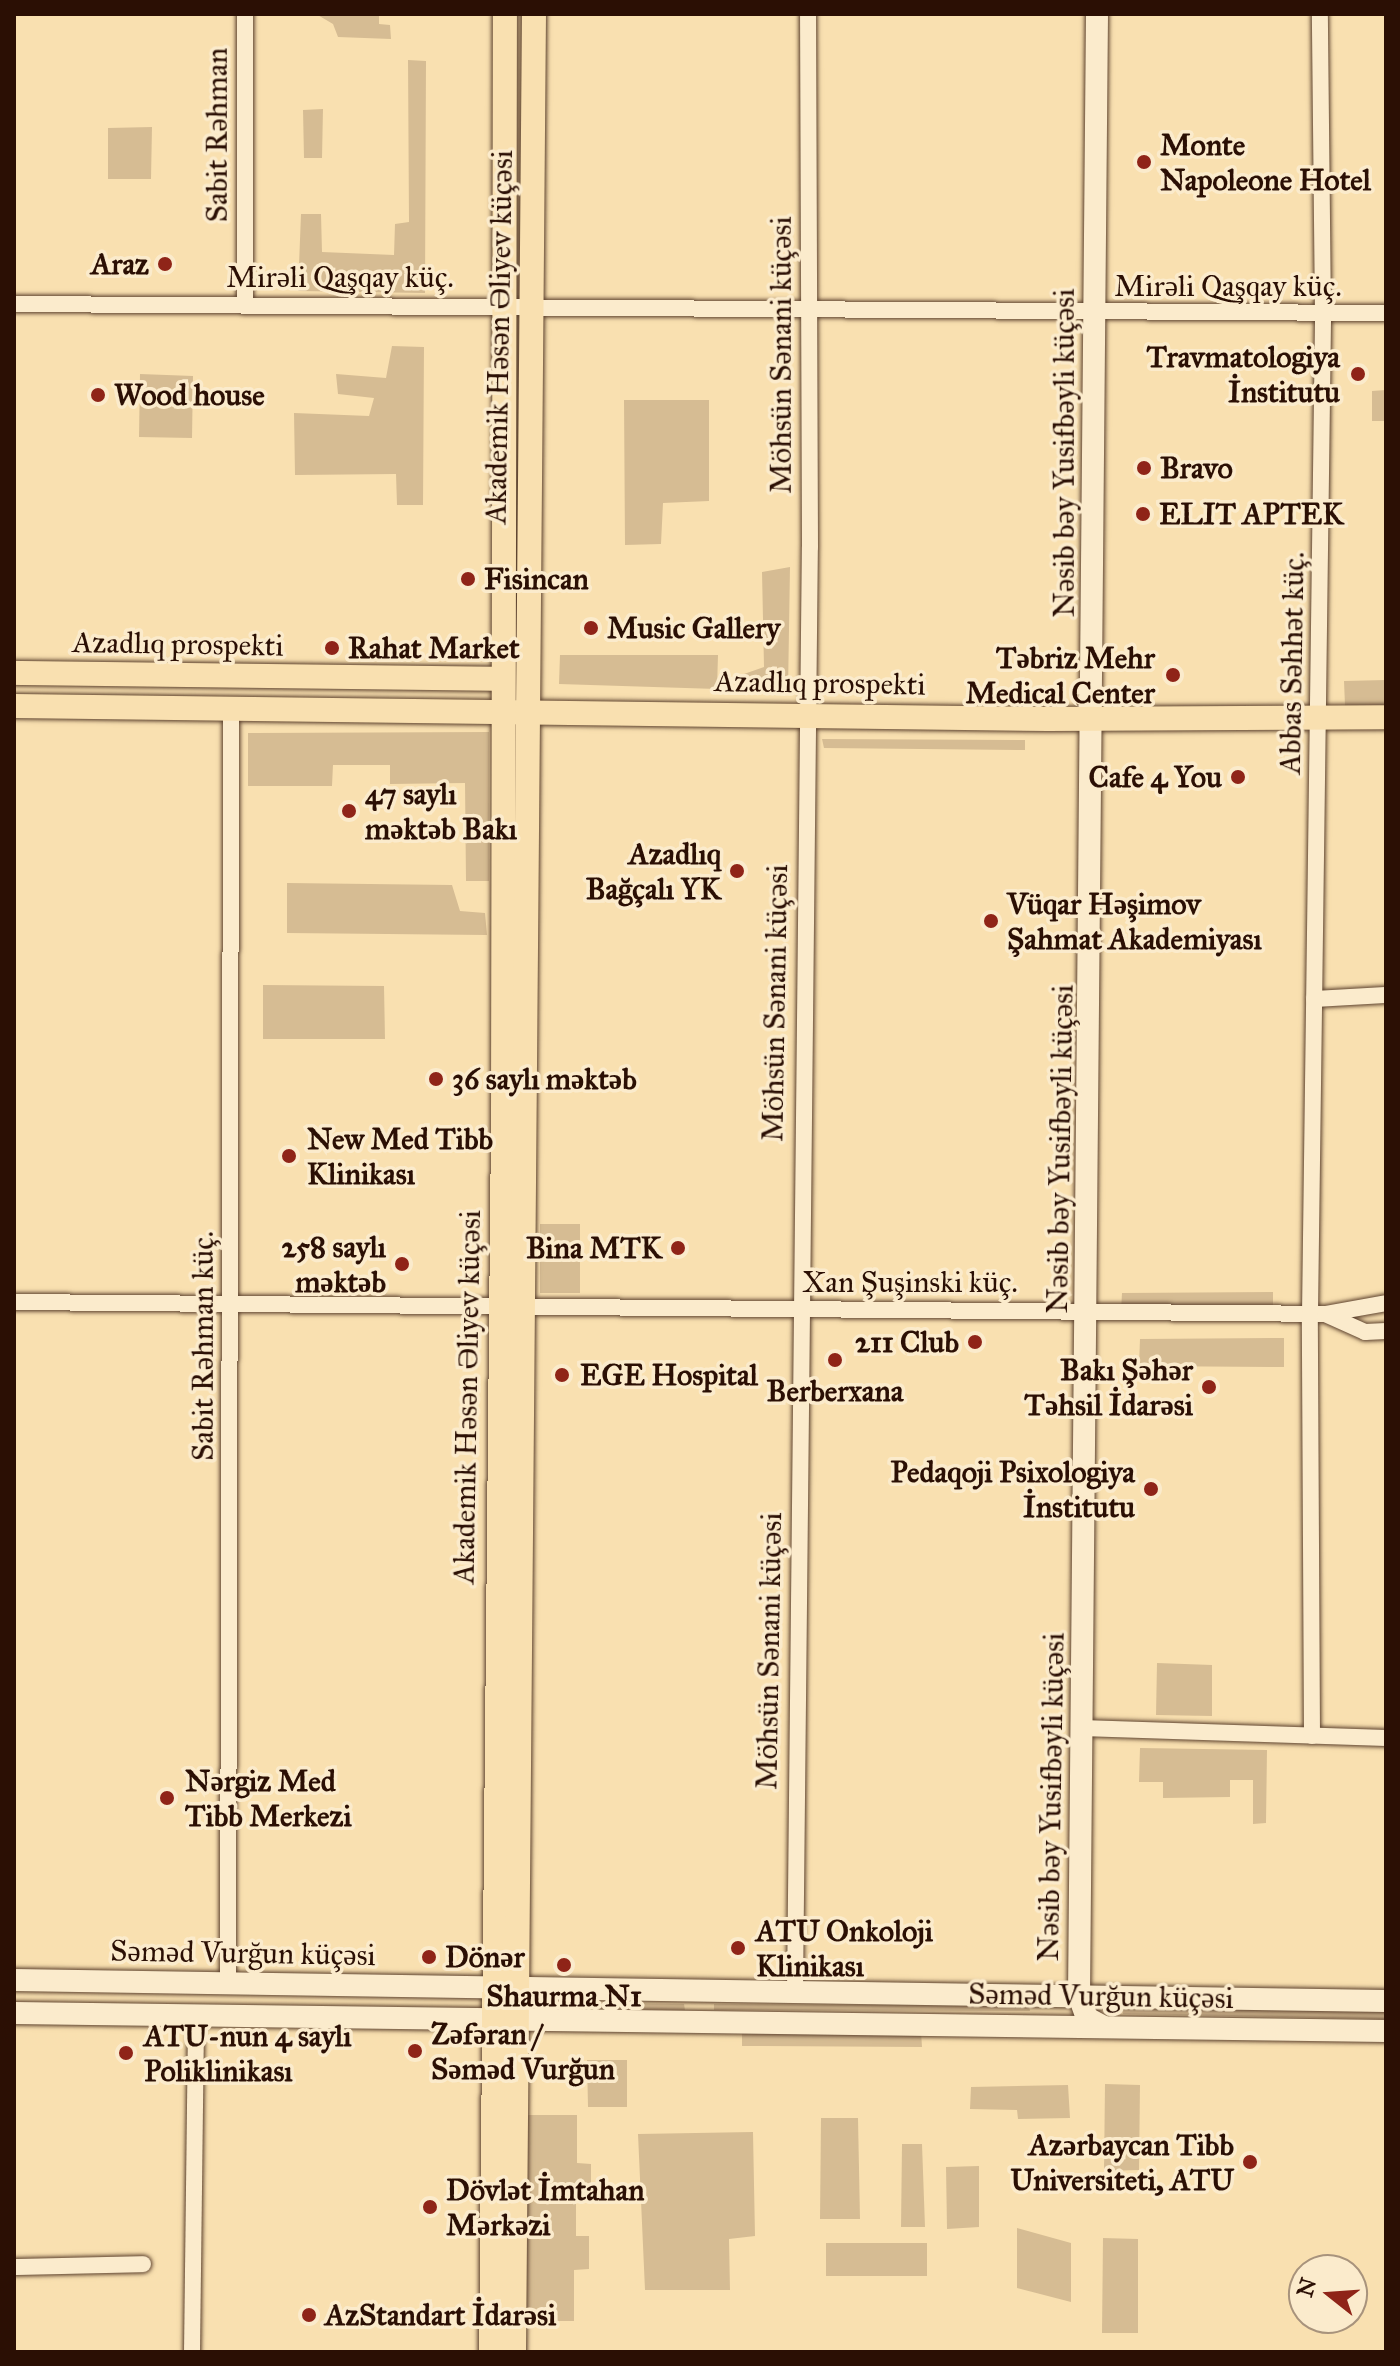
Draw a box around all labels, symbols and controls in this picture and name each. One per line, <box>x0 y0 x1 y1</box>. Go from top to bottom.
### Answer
street label: Sabit Rəhman <box>199 48 235 222</box>
place label: Monte Napoleone Hotel <box>1160 127 1371 198</box>
street label: Akademik Həsən Əliyev küçəsi <box>478 150 520 524</box>
marker: Monte Napoleone Hotel <box>1135 153 1153 171</box>
street label: Möhsün Sənani küçəsi <box>763 216 799 494</box>
place label: Araz <box>91 246 149 282</box>
marker: Araz <box>156 255 174 273</box>
street label: Mirəli Qaşqay küç. <box>226 259 454 295</box>
street label: Mirəli Qaşqay küç. <box>1114 268 1342 304</box>
street label: Nəsib bəy Yusifbəyli küçəsi <box>1046 288 1082 618</box>
place label: Travmatologiya İnstitutu <box>1147 339 1340 410</box>
marker: Travmatologiya İnstitutu <box>1347 363 1369 385</box>
place label: Wood house <box>114 377 265 413</box>
marker: Wood house <box>89 386 107 404</box>
place label: Bravo <box>1160 450 1233 486</box>
marker: Bravo <box>1135 459 1153 477</box>
place label: ELIT APTEK <box>1159 496 1344 532</box>
marker: ELIT APTEK <box>1134 505 1152 523</box>
street label: Abbas Səhhət küç. <box>1272 551 1312 775</box>
place label: Fisincan <box>484 561 589 597</box>
marker: Fisincan <box>459 570 477 588</box>
place label: Music Gallery <box>607 610 780 646</box>
marker: Music Gallery <box>582 619 600 637</box>
street label: Azadlıq prospekti <box>72 624 284 664</box>
place label: Rahat Market <box>348 630 520 666</box>
marker: Rahat Market <box>323 639 341 657</box>
place label: Təbriz Mehr Medical Center <box>965 640 1155 710</box>
street label: Azadlıq prospekti <box>714 663 926 703</box>
marker: Təbriz Mehr Medical Center <box>1162 664 1184 686</box>
place label: Cafe 4 You <box>1089 759 1222 795</box>
marker: Cafe 4 You <box>1229 768 1247 786</box>
place label: 47 saylı məktəb Bakı <box>365 776 517 846</box>
marker: 47 saylı məktəb Bakı <box>340 802 358 820</box>
place label: Azadlıq Bağçalı YK <box>586 836 721 906</box>
marker: Azadlıq Bağçalı YK <box>728 862 746 880</box>
street label: Möhsün Sənani küçəsi <box>755 864 795 1142</box>
place label: Vüqar Həşimov Şahmat Akademiyası <box>1007 886 1262 956</box>
marker: Vüqar Həşimov Şahmat Akademiyası <box>982 912 1000 930</box>
street label: Nəsib bəy Yusifbəyli küçəsi <box>1039 984 1081 1314</box>
place label: 36 saylı məktəb <box>452 1061 637 1097</box>
marker: 36 saylı məktəb <box>427 1070 445 1088</box>
place label: New Med Tibb Klinikası <box>307 1121 493 1192</box>
marker: New Med Tibb Klinikası <box>278 1145 300 1167</box>
street label: Akademik Həsən Əliyev küçəsi <box>446 1210 488 1584</box>
place label: 258 saylı məktəb <box>282 1229 386 1300</box>
place label: Bina MTK <box>526 1230 662 1266</box>
street label: Sabit Rəhman küç. <box>185 1231 221 1461</box>
marker: Bina MTK <box>669 1239 687 1257</box>
marker: 258 saylı məktəb <box>393 1255 411 1273</box>
street label: Xan Şuşinski küç. <box>802 1264 1018 1300</box>
place label: 211 Club <box>855 1324 959 1360</box>
marker: 211 Club <box>966 1333 984 1351</box>
marker: Berberxana <box>826 1351 844 1369</box>
place label: Bakı Şəhər Təhsil İdarəsi <box>1024 1352 1193 1422</box>
place label: EGE Hospital <box>580 1357 758 1393</box>
marker: EGE Hospital <box>551 1364 573 1386</box>
place label: Berberxana <box>767 1373 903 1409</box>
marker: Bakı Şəhər Təhsil İdarəsi <box>1200 1378 1218 1396</box>
place label: Pedaqoji Psixologiya İnstitutu <box>891 1454 1135 1524</box>
marker: Pedaqoji Psixologiya İnstitutu <box>1142 1480 1160 1498</box>
street label: Möhsün Sənani küçəsi <box>749 1512 789 1790</box>
street label: Nəsib bəy Yusifbəyli küçəsi <box>1030 1632 1072 1962</box>
place label: Nərgiz Med Tibb Merkezi <box>185 1763 352 1834</box>
marker: Nərgiz Med Tibb Merkezi <box>156 1787 178 1809</box>
place label: ATU Onkoloji Klinikası <box>756 1913 933 1984</box>
street label: Səməd Vurğun küçəsi <box>110 1933 376 1973</box>
marker: ATU Onkoloji Klinikası <box>727 1937 749 1959</box>
place label: Dönər <box>445 1939 525 1975</box>
marker: Dönər <box>420 1948 438 1966</box>
marker: Shaurma N1 <box>555 1956 573 1974</box>
street label: Səməd Vurğun küçəsi <box>968 1976 1234 2016</box>
place label: Shaurma N1 <box>486 1978 642 2014</box>
place label: Zəfəran / Səməd Vurğun <box>431 2016 615 2086</box>
place label: ATU-nun 4 saylı Poliklinikası <box>144 2018 351 2088</box>
marker: ATU-nun 4 saylı Poliklinikası <box>115 2042 137 2064</box>
marker: Zəfəran / Səməd Vurğun <box>406 2042 424 2060</box>
place label: Azərbaycan Tibb Universiteti, ATU <box>1010 2127 1234 2198</box>
marker: Azərbaycan Tibb Universiteti, ATU <box>1241 2153 1259 2171</box>
place label: Dövlət İmtahan Mərkəzi <box>446 2172 644 2242</box>
marker: Dövlət İmtahan Mərkəzi <box>421 2198 439 2216</box>
north arrow <box>1288 2254 1368 2334</box>
text: N <box>1291 2275 1322 2300</box>
place label: AzStandart İdarəsi <box>325 2297 556 2333</box>
marker: AzStandart İdarəsi <box>300 2306 318 2324</box>

